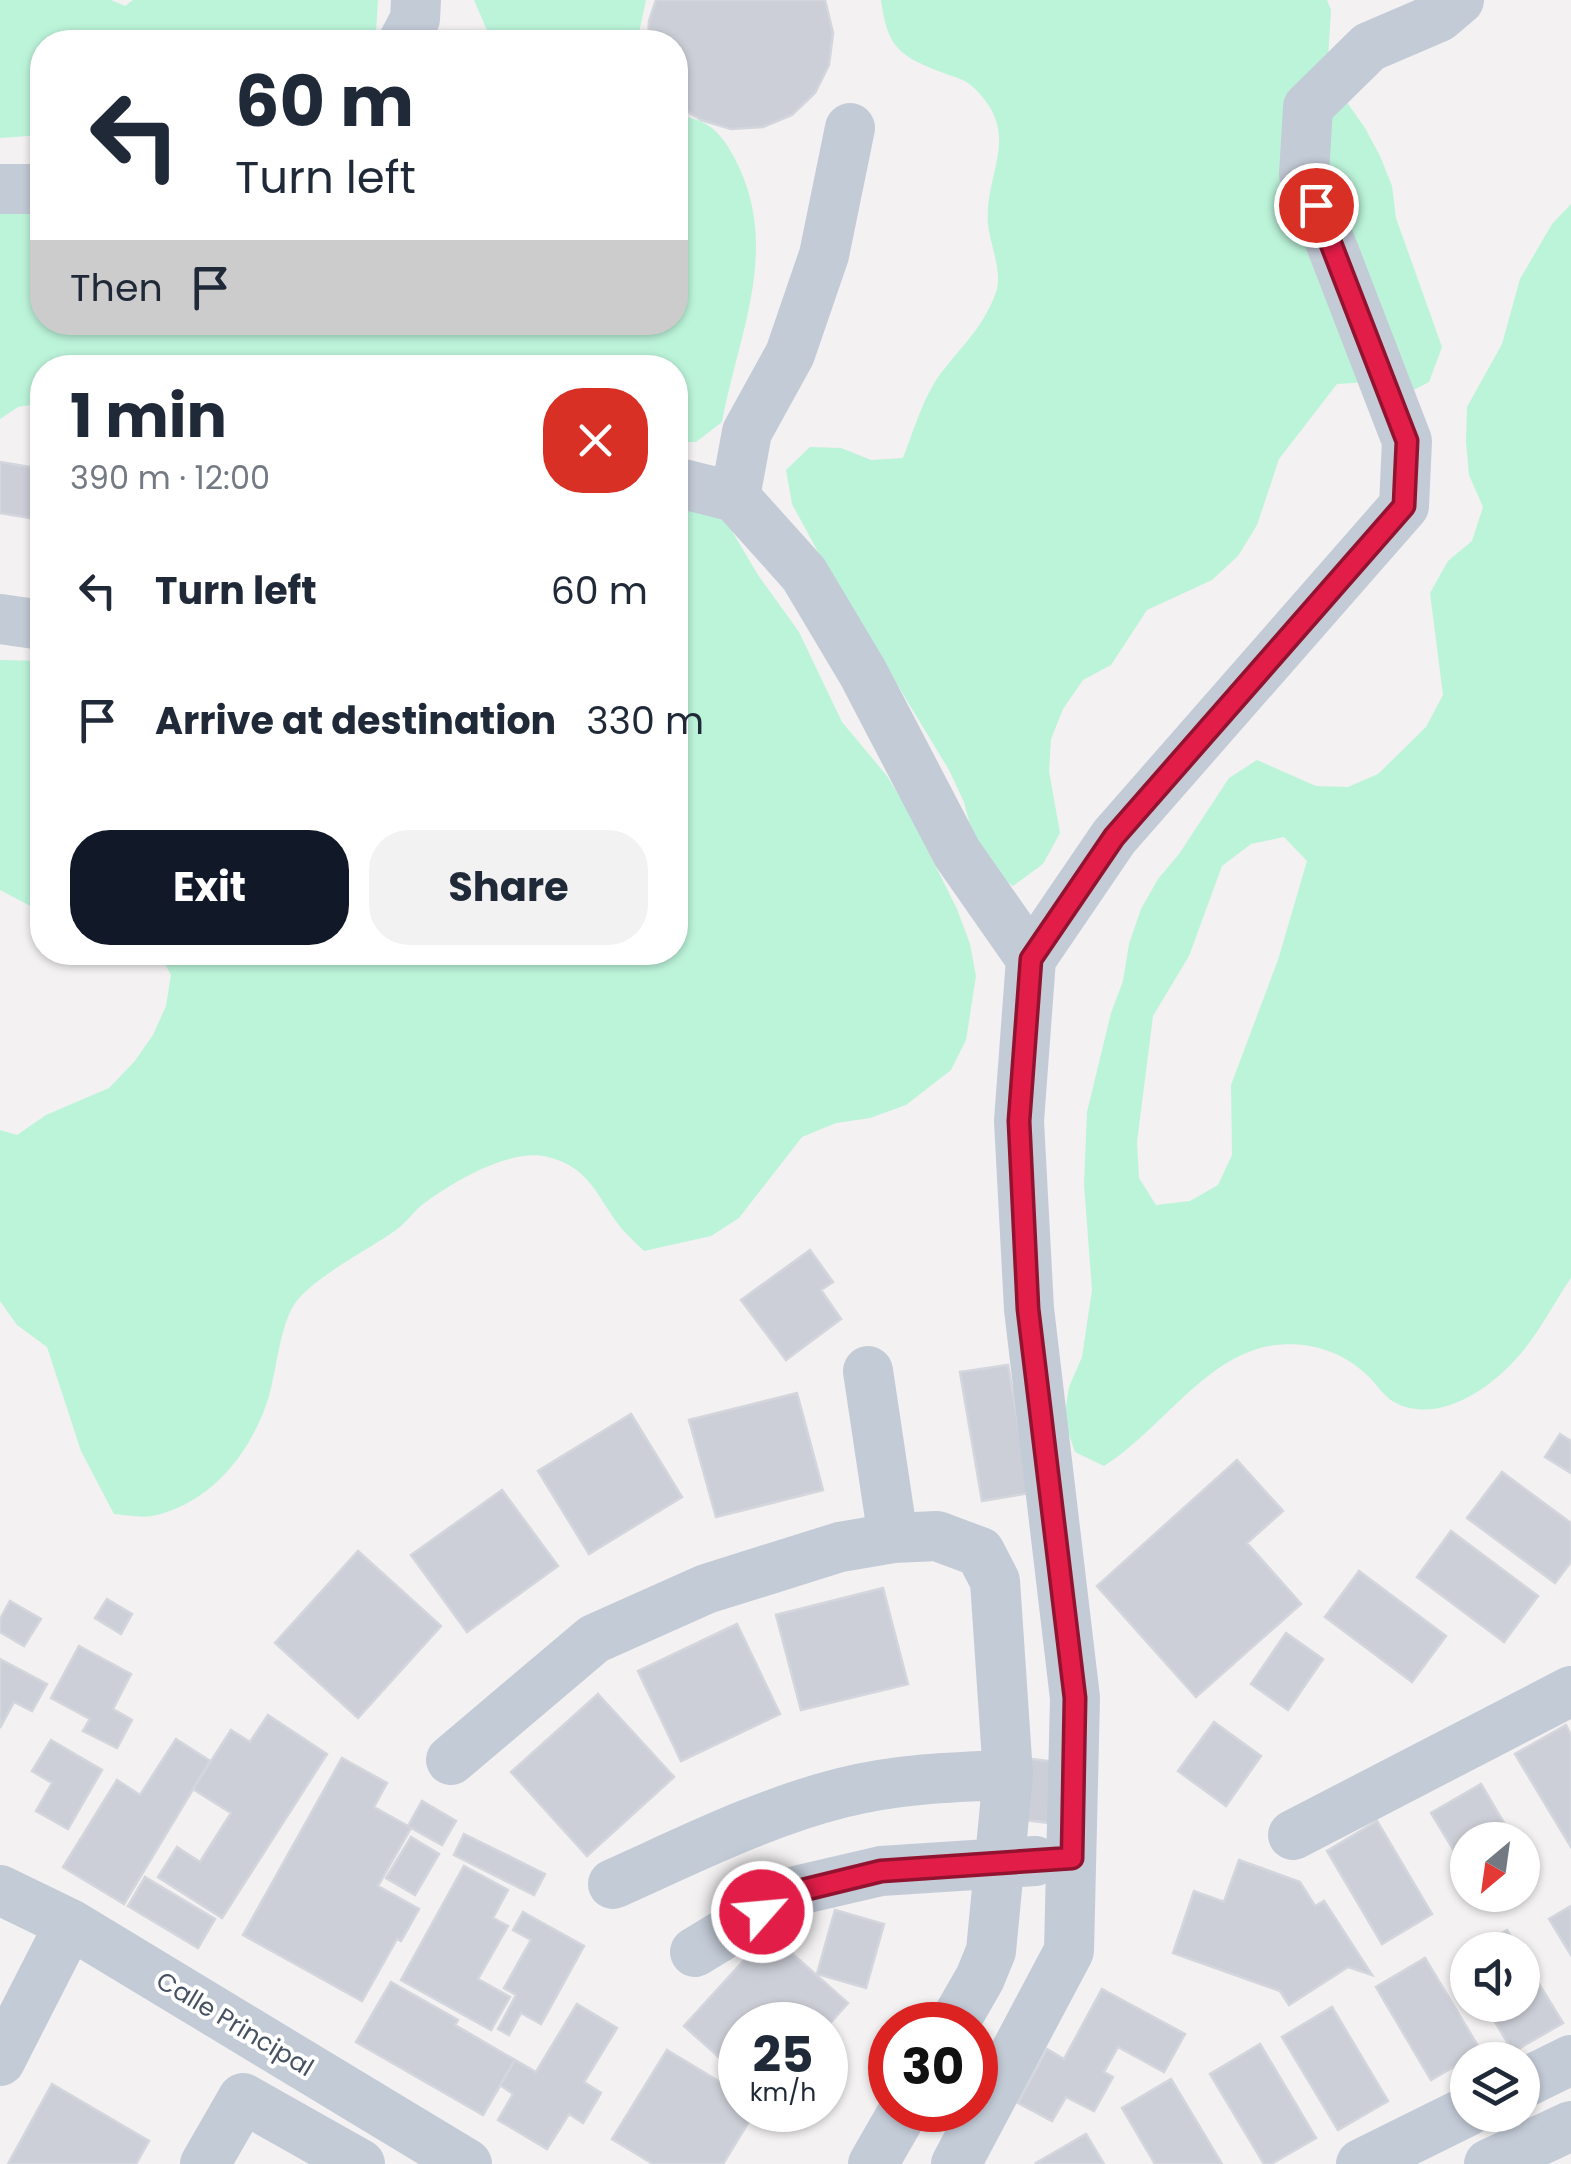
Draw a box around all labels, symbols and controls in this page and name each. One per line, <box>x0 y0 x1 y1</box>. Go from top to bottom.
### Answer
text: 60 m <box>235 52 414 151</box>
icon: left <box>70 70 200 200</box>
text: Turn left <box>235 146 416 209</box>
pin <box>1274 163 1359 248</box>
icon: arrive <box>1289 178 1344 233</box>
icon: arrive <box>183 260 238 315</box>
text: Then <box>70 261 163 314</box>
text: 1 min <box>70 374 227 458</box>
button: close <box>543 388 648 493</box>
text: 390 m · 12:00 <box>70 455 270 500</box>
icon: left <box>70 563 125 618</box>
text: Turn left <box>155 564 317 617</box>
text: 60 m <box>551 564 648 617</box>
icon: arrive <box>70 693 125 748</box>
text: Arrive at destination <box>155 694 556 747</box>
text: 330 m <box>586 694 704 747</box>
button: Exit <box>70 830 349 945</box>
button: Share <box>369 830 648 945</box>
north arrow <box>1450 1822 1540 1912</box>
map controls <box>1450 1822 1540 2132</box>
position arrow <box>710 1860 814 1964</box>
button: sound <box>1450 1932 1540 2022</box>
street label: Calle Principal <box>150 1963 320 2085</box>
speed limit sign: 30 <box>868 2002 998 2132</box>
text: 25 <box>752 2019 814 2090</box>
button: layers <box>1450 2042 1540 2132</box>
text: km/h <box>750 2075 816 2110</box>

